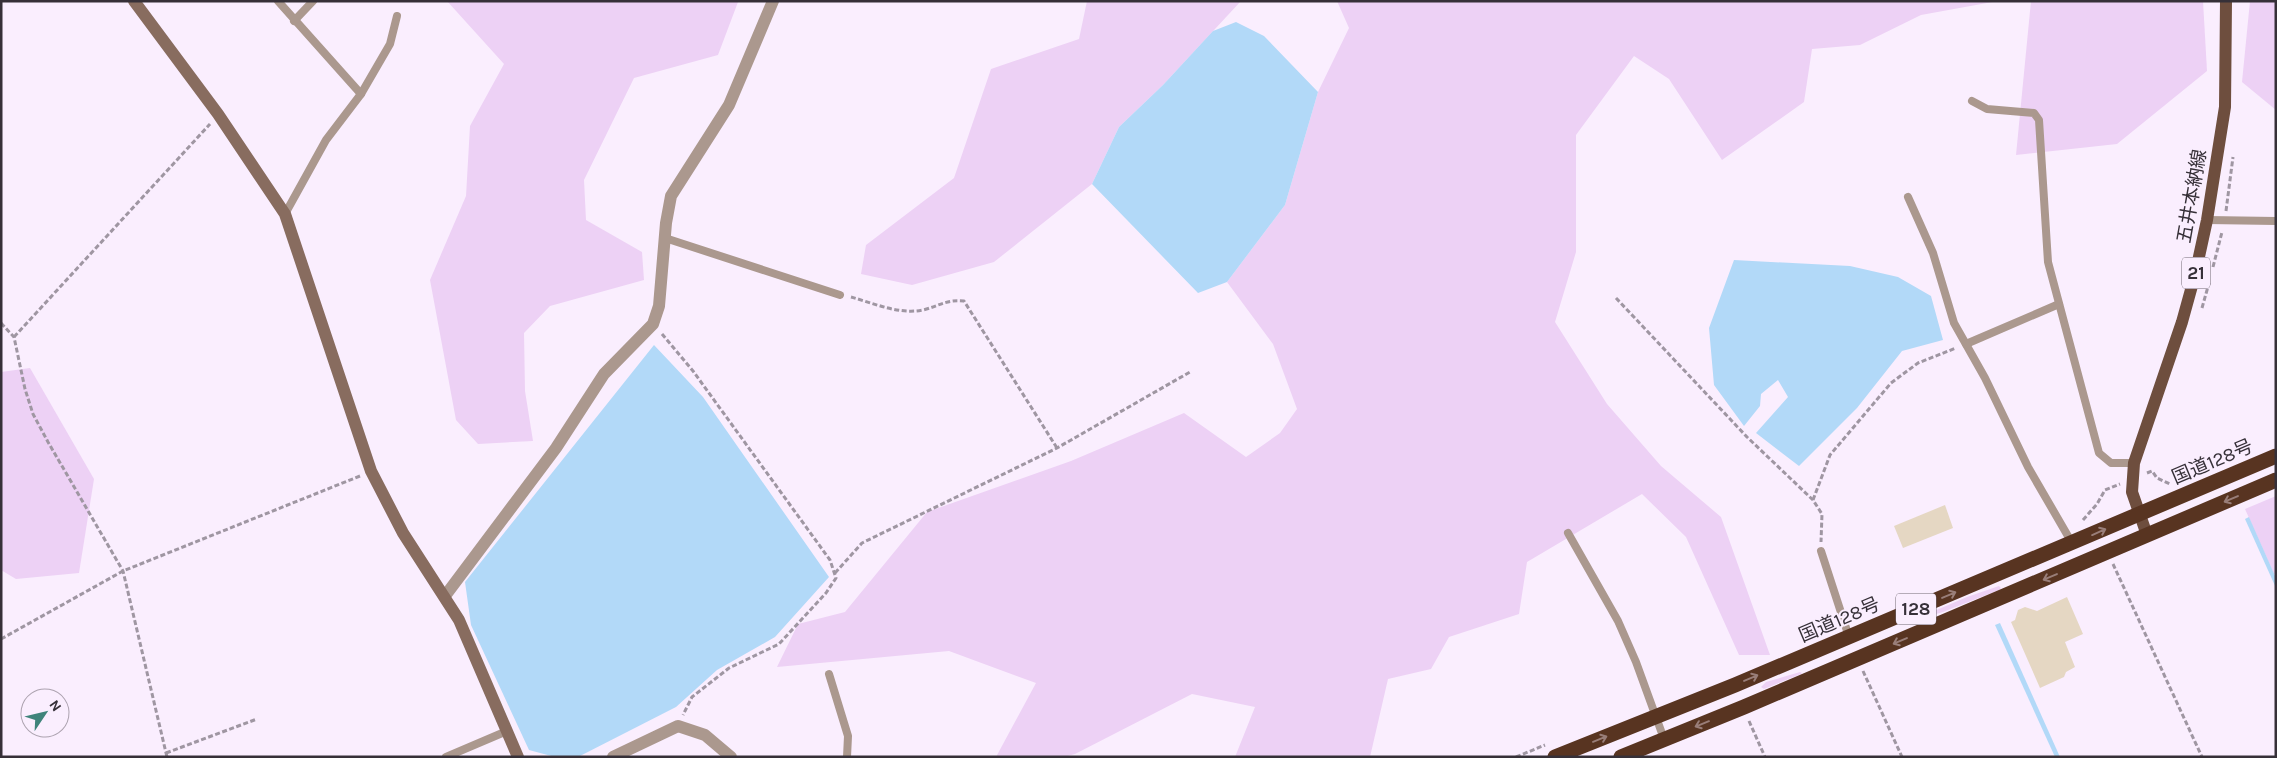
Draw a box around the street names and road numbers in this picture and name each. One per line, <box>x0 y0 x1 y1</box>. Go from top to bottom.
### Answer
street label: 五井本納線 <box>2173 147 2211 245</box>
road number: 21 <box>2182 258 2210 288</box>
street label: 国道128号 <box>2169 435 2256 489</box>
street label: 国道128号 <box>1796 593 1883 647</box>
road number: 128 <box>1896 594 1936 624</box>

